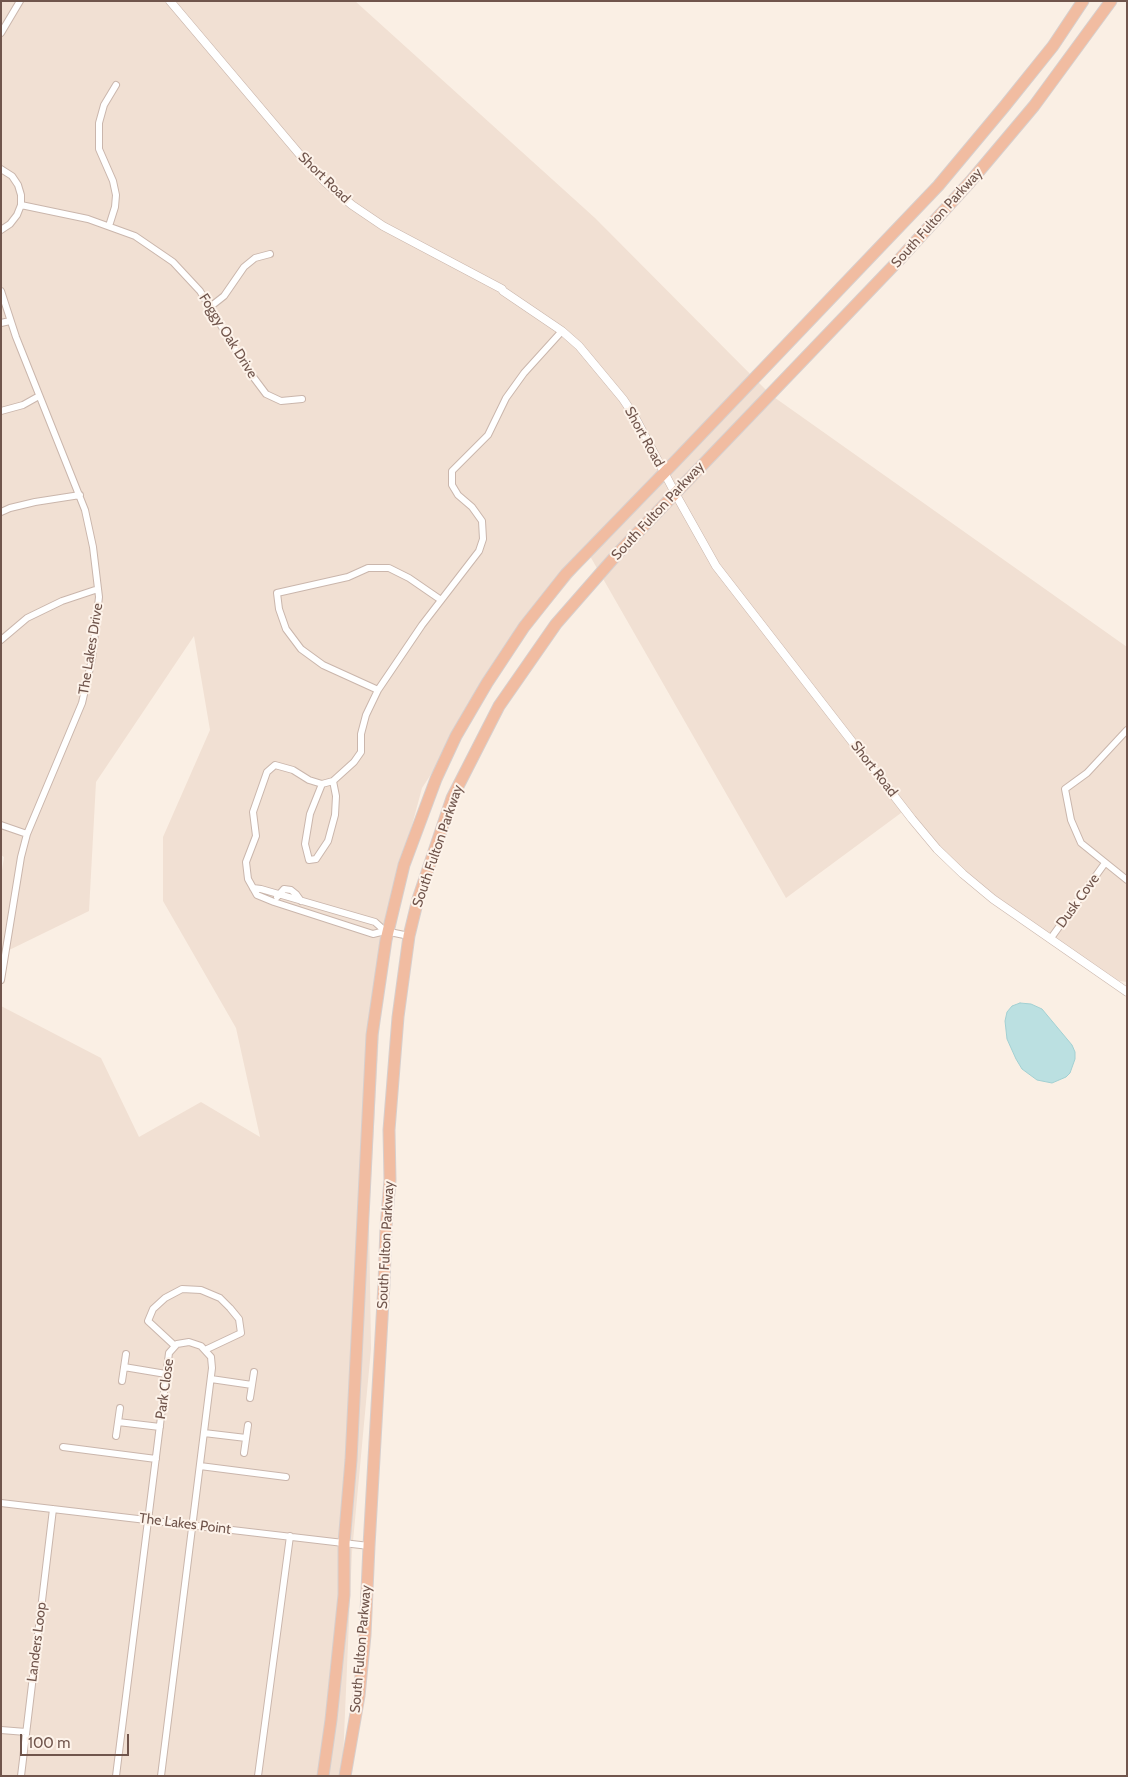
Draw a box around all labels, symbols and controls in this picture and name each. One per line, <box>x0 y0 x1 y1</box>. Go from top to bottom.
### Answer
street label: Short Road <box>294 149 354 207</box>
street label: South Fulton Parkway <box>888 165 986 271</box>
street label: Foggy Oak Drive <box>195 291 261 381</box>
street label: Short Road <box>621 404 667 470</box>
street label: South Fulton Parkway <box>608 458 708 564</box>
street label: The Lakes Drive <box>75 602 107 696</box>
street label: Short Road <box>847 738 901 800</box>
street label: South Fulton Parkway <box>409 783 467 909</box>
street label: Dusk Cove <box>1053 871 1103 931</box>
street label: South Fulton Parkway <box>374 1181 398 1309</box>
street label: Park Close <box>152 1358 178 1420</box>
street label: The Lakes Point <box>138 1510 232 1538</box>
street label: South Fulton Parkway <box>347 1584 375 1714</box>
street label: Landers Loop <box>24 1601 50 1683</box>
scale bar <box>22 1724 131 1756</box>
text: 100 m <box>28 1734 70 1752</box>

